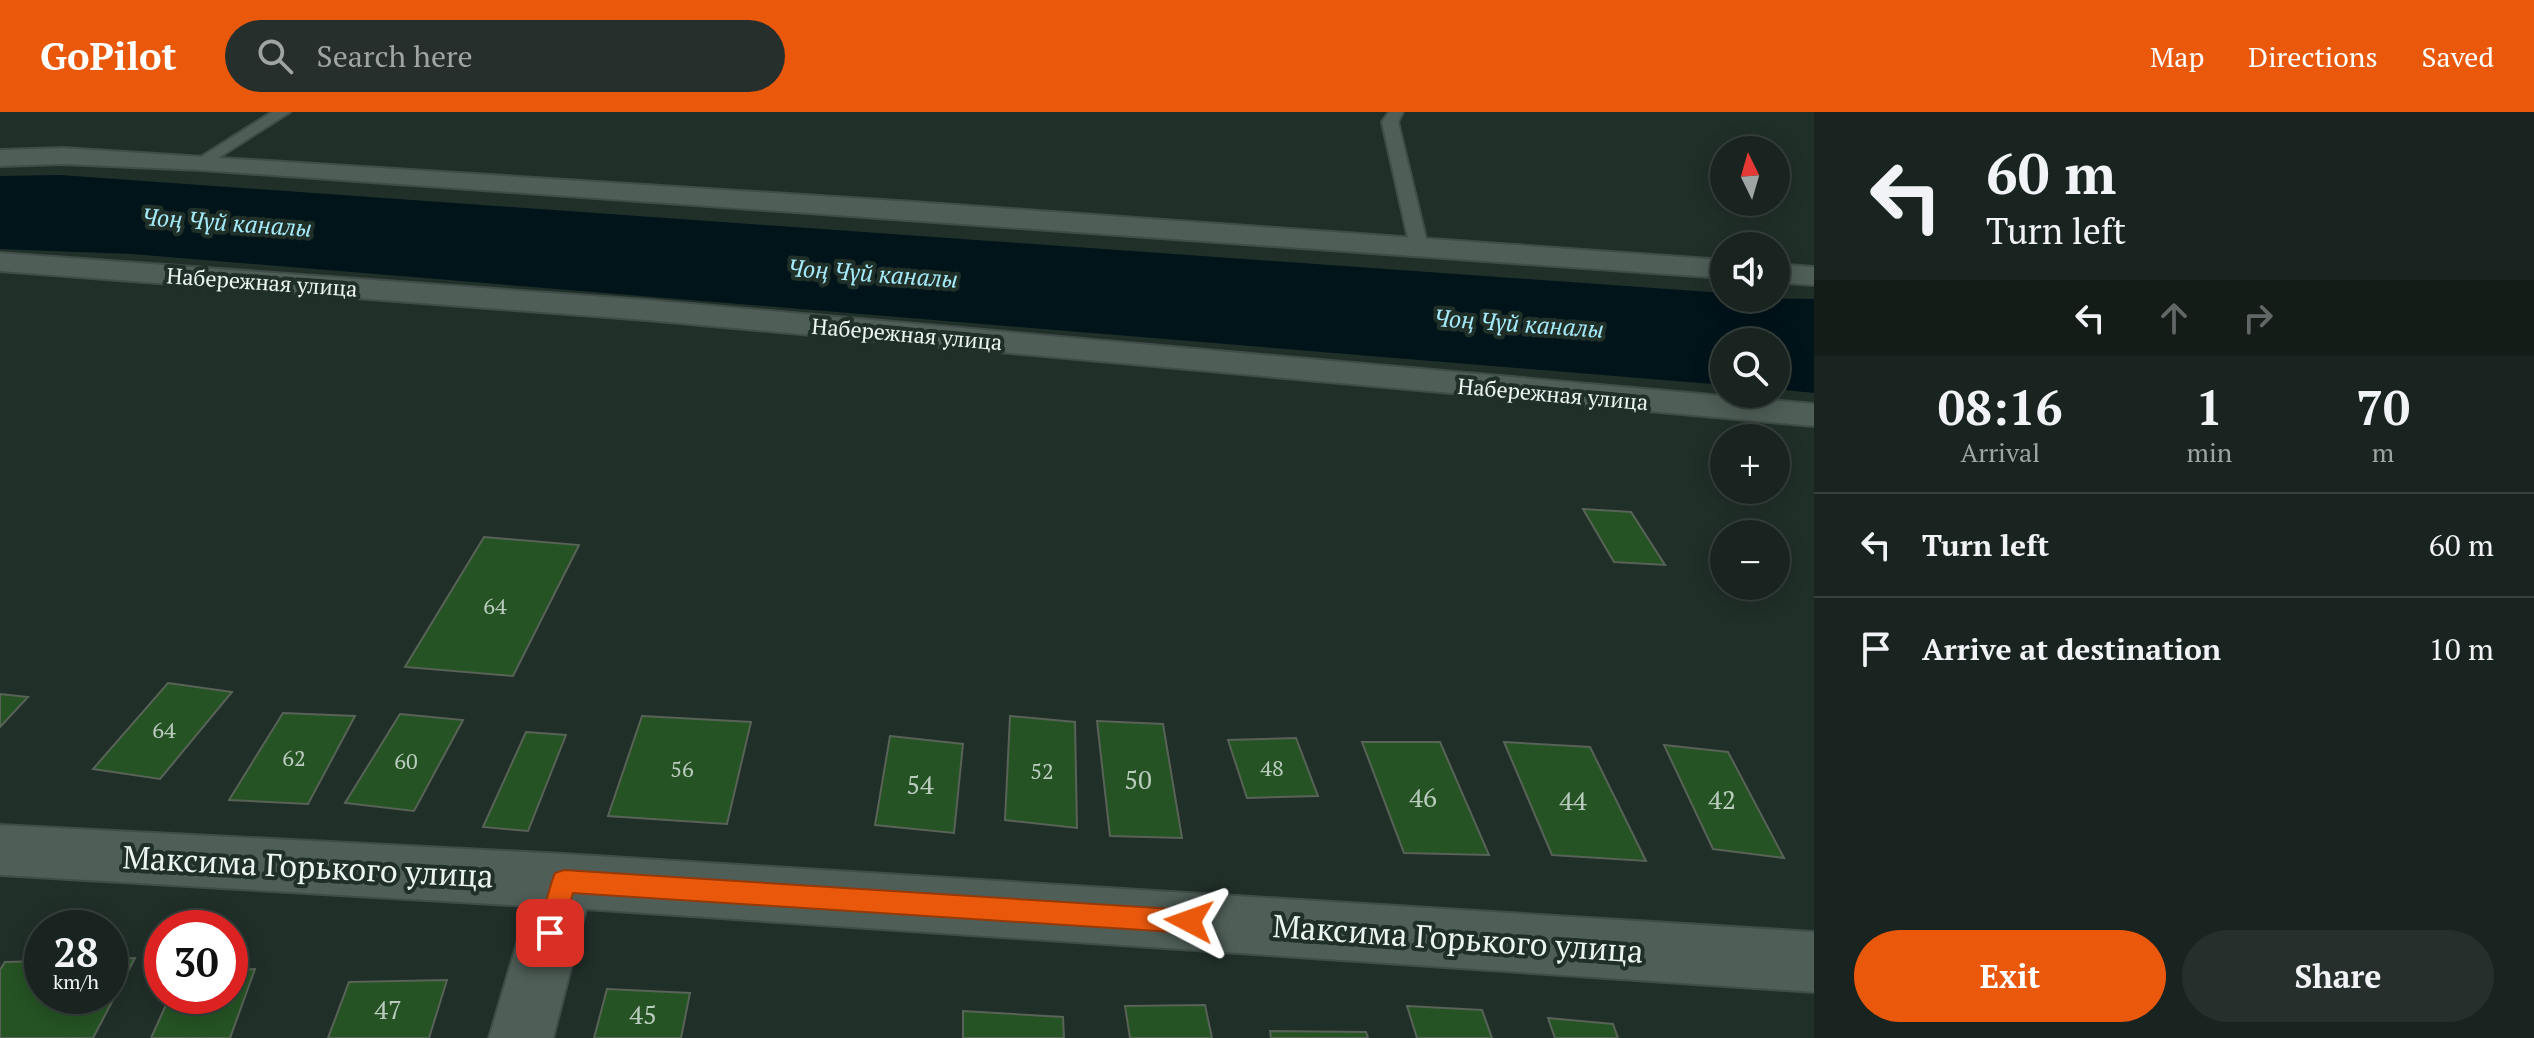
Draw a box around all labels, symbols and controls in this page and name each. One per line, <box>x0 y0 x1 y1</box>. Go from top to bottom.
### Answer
search box <box>225 20 785 92</box>
text: GoPilot <box>40 31 177 81</box>
icon: search <box>253 34 297 78</box>
text: Search here <box>317 36 473 76</box>
text: Map <box>2150 38 2204 75</box>
text: Directions <box>2248 38 2378 75</box>
text: Saved <box>2422 38 2494 75</box>
north arrow <box>1710 136 1790 216</box>
map controls <box>1710 136 1790 600</box>
text: 60 m <box>1986 136 2116 210</box>
icon: left <box>1854 144 1958 248</box>
water label: Чоң Чүй каналы <box>141 200 313 244</box>
text: Turn left <box>1986 207 2126 254</box>
button: sound <box>1710 232 1790 312</box>
water label: Чоң Чүй каналы <box>787 251 959 295</box>
street label: Набережная улица <box>166 260 358 303</box>
icon: left <box>2068 296 2112 340</box>
icon: ahead <box>2152 296 2196 340</box>
icon: right <box>2236 296 2280 340</box>
water label: Чоң Чүй каналы <box>1433 301 1605 345</box>
street label: Набережная улица <box>810 311 1004 356</box>
button: search <box>1710 328 1790 408</box>
street label: Набережная улица <box>1456 371 1650 416</box>
text: 08:16 <box>1938 375 2063 439</box>
text: 1 <box>2196 375 2223 439</box>
text: 70 <box>2356 375 2410 439</box>
button: + <box>1710 424 1790 504</box>
text: Arrival <box>1960 435 2040 469</box>
text: min <box>2186 435 2232 469</box>
text: m <box>2372 435 2394 469</box>
button: − <box>1710 520 1790 600</box>
icon: left <box>1854 523 1898 567</box>
text: Turn left <box>1922 525 2049 565</box>
text: 60 m <box>2429 525 2494 565</box>
house number: 64 <box>483 591 507 620</box>
icon: arrive <box>1854 627 1898 671</box>
text: Arrive at destination <box>1922 629 2221 669</box>
text: 10 m <box>2429 629 2494 669</box>
house number: 64 <box>152 715 176 744</box>
house number: 62 <box>282 743 306 772</box>
house number: 60 <box>394 746 418 775</box>
house number: 48 <box>1260 753 1284 782</box>
house number: 56 <box>670 754 694 783</box>
house number: 52 <box>1030 756 1054 785</box>
house number: 50 <box>1124 762 1152 796</box>
house number: 54 <box>906 767 934 801</box>
house number: 46 <box>1409 780 1437 814</box>
house number: 42 <box>1708 782 1736 816</box>
house number: 44 <box>1559 783 1587 817</box>
street label: Максима Горького улица <box>121 835 495 897</box>
position arrow <box>1147 879 1231 963</box>
pin <box>516 899 584 967</box>
street label: Максима Горького улица <box>1271 904 1645 972</box>
speed limit sign: 30 <box>144 910 248 1014</box>
icon: arrive <box>528 911 572 955</box>
text: 28 <box>53 925 99 978</box>
button: Exit <box>1854 930 2166 1022</box>
button: Share <box>2182 930 2494 1022</box>
text: km/h <box>53 968 99 995</box>
house number: 47 <box>374 992 402 1026</box>
house number: 45 <box>629 997 657 1031</box>

